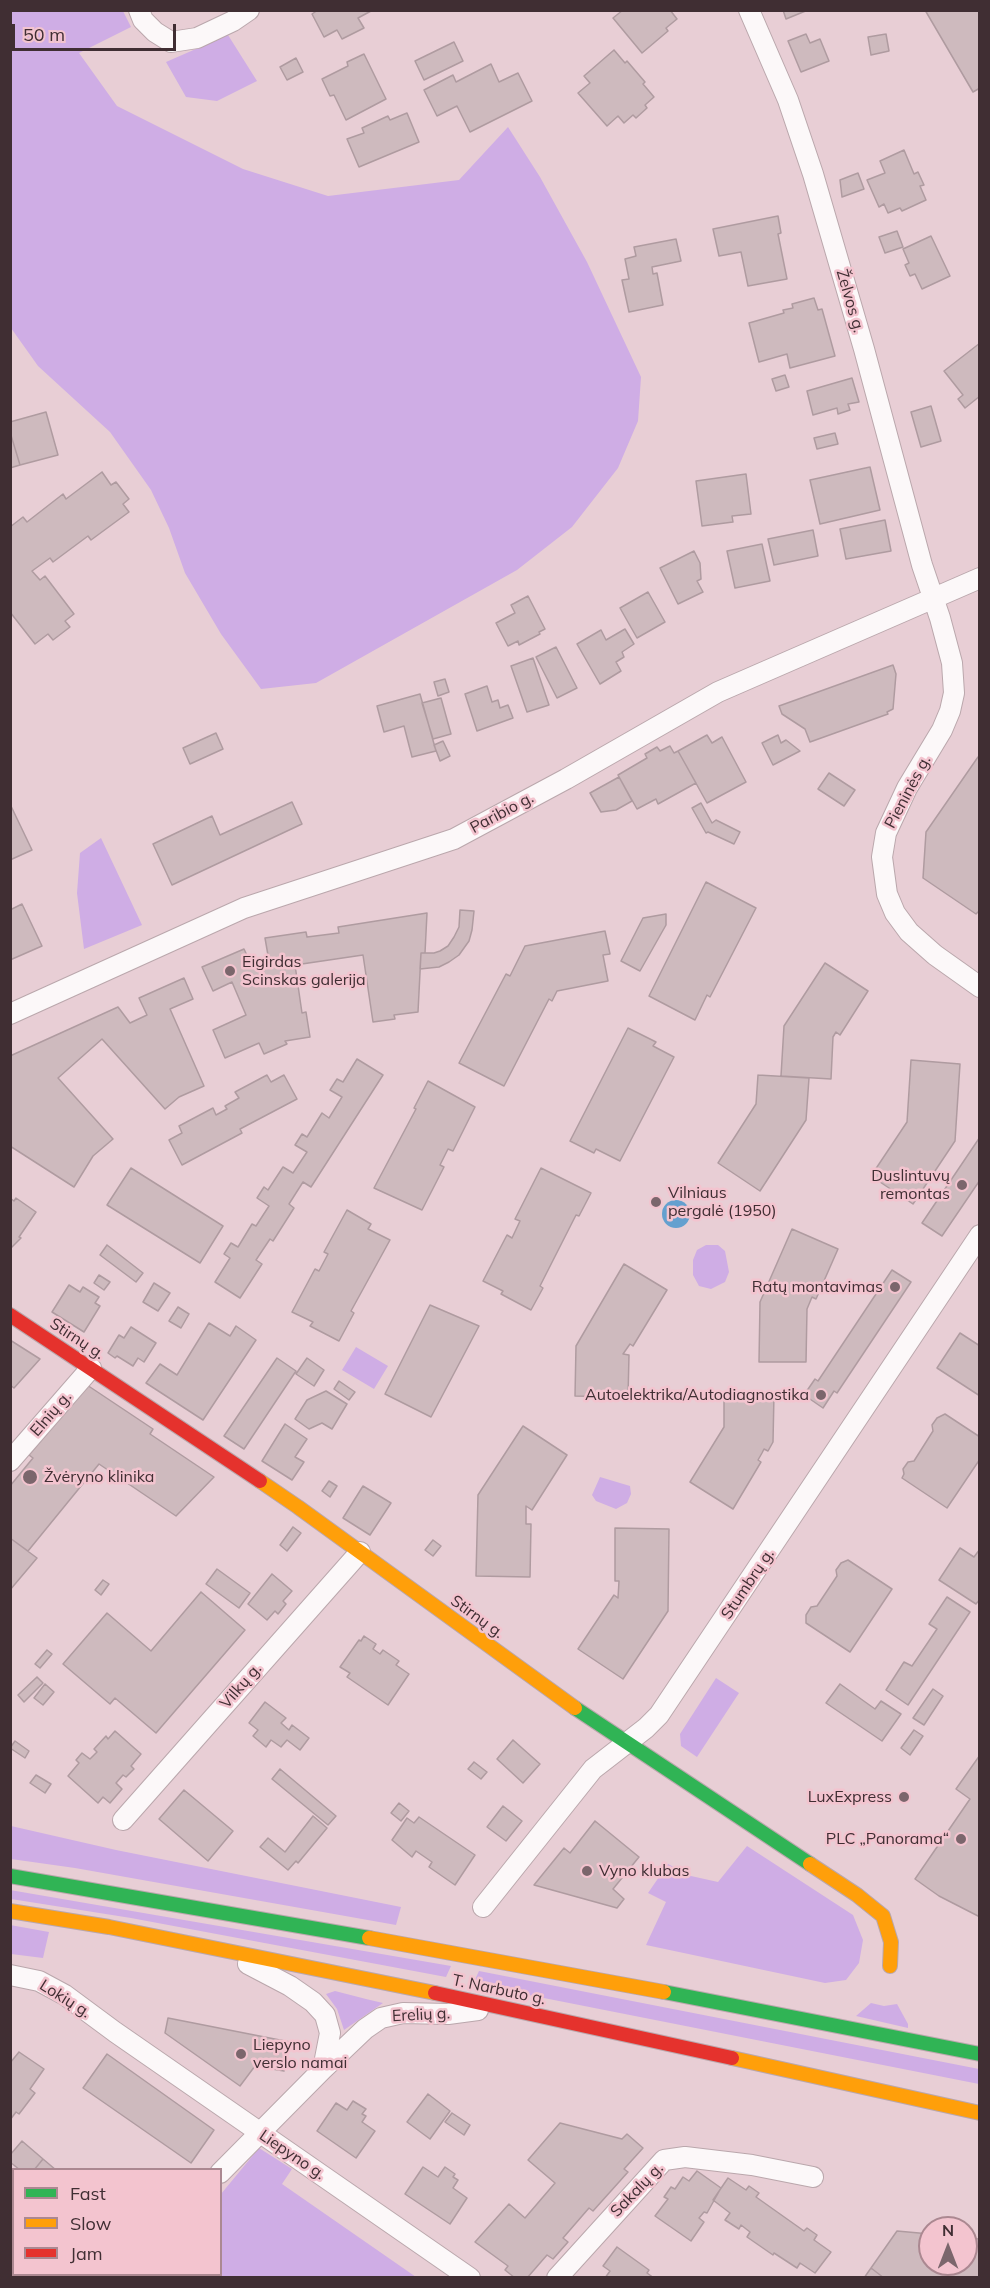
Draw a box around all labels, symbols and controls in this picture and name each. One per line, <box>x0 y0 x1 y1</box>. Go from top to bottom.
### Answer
scale bar <box>15 12 178 50</box>
text: 50 m <box>23 23 65 46</box>
street label: Želvos g. <box>832 267 868 335</box>
street label: Pieninės g. <box>881 752 935 832</box>
street label: Paribio g. <box>467 788 537 838</box>
place label: Eigirdas Scinskas galerija <box>242 952 366 990</box>
marker: Eigirdas Scinskas galerija <box>223 964 237 978</box>
place label: Duslintuvų remontas <box>871 1166 950 1204</box>
marker: Duslintuvų remontas <box>955 1178 969 1192</box>
place label: Vilniaus pergalė (1950) <box>668 1183 777 1221</box>
marker: Vilniaus pergalė (1950) <box>649 1195 663 1209</box>
place label: Ratų montavimas <box>752 1277 883 1297</box>
marker: Ratų montavimas <box>888 1280 902 1294</box>
street label: Stirnų g. <box>46 1314 108 1364</box>
place label: Autoelektrika/Autodiagnostika <box>585 1385 809 1405</box>
street label: Elnių g. <box>26 1388 76 1440</box>
marker: Autoelektrika/Autodiagnostika <box>814 1388 828 1402</box>
place label: Žvėryno klinika <box>44 1467 154 1487</box>
marker: Žvėryno klinika <box>21 1468 39 1486</box>
street label: Stumbrų g. <box>717 1545 779 1623</box>
street label: Stirnų g. <box>447 1591 507 1643</box>
street label: Vilkų g. <box>216 1659 266 1713</box>
place label: LuxExpress <box>808 1787 892 1807</box>
marker: LuxExpress <box>897 1790 911 1804</box>
place label: PLC „Panorama“ <box>826 1829 949 1849</box>
marker: PLC „Panorama“ <box>954 1832 968 1846</box>
place label: Vyno klubas <box>599 1861 689 1881</box>
marker: Vyno klubas <box>580 1864 594 1878</box>
street label: T. Narbuto g. <box>451 1971 547 2009</box>
street label: Lokių g. <box>36 1976 94 2022</box>
street label: Erelių g. <box>391 2004 451 2026</box>
place label: Liepyno verslo namai <box>253 2035 347 2073</box>
marker: Liepyno verslo namai <box>234 2047 248 2061</box>
street label: Liepyno g. <box>255 2126 329 2184</box>
street label: Sakalų g. <box>607 2159 667 2221</box>
legend <box>12 2168 222 2276</box>
text: Fast <box>70 2182 106 2205</box>
text: Slow <box>70 2212 111 2235</box>
north arrow <box>918 2216 978 2276</box>
text: N <box>942 2220 954 2240</box>
text: Jam <box>70 2242 103 2265</box>

